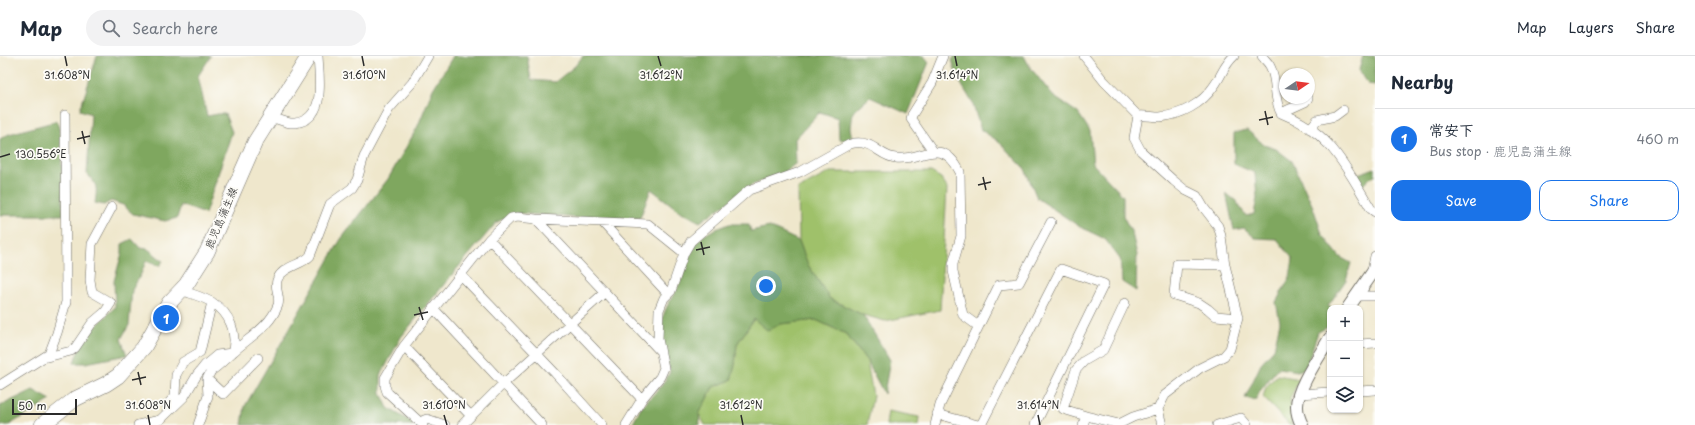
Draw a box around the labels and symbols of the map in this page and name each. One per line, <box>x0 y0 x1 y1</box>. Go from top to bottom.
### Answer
text: 31.608°N <box>44 67 90 82</box>
text: 31.610°N <box>342 67 386 82</box>
text: 31.612°N <box>639 67 683 82</box>
text: 31.614°N <box>936 67 979 82</box>
north arrow <box>1279 68 1315 104</box>
text: 130.556°E <box>16 146 66 161</box>
street label: 鹿児島蒲生線 <box>200 184 241 252</box>
your location <box>756 276 776 296</box>
pin: 1 <box>153 303 179 333</box>
scale bar <box>12 397 77 416</box>
text: 31.608°N <box>125 397 171 412</box>
text: 31.610°N <box>422 397 466 412</box>
text: 31.612°N <box>719 397 763 412</box>
text: 31.614°N <box>1017 397 1060 412</box>

